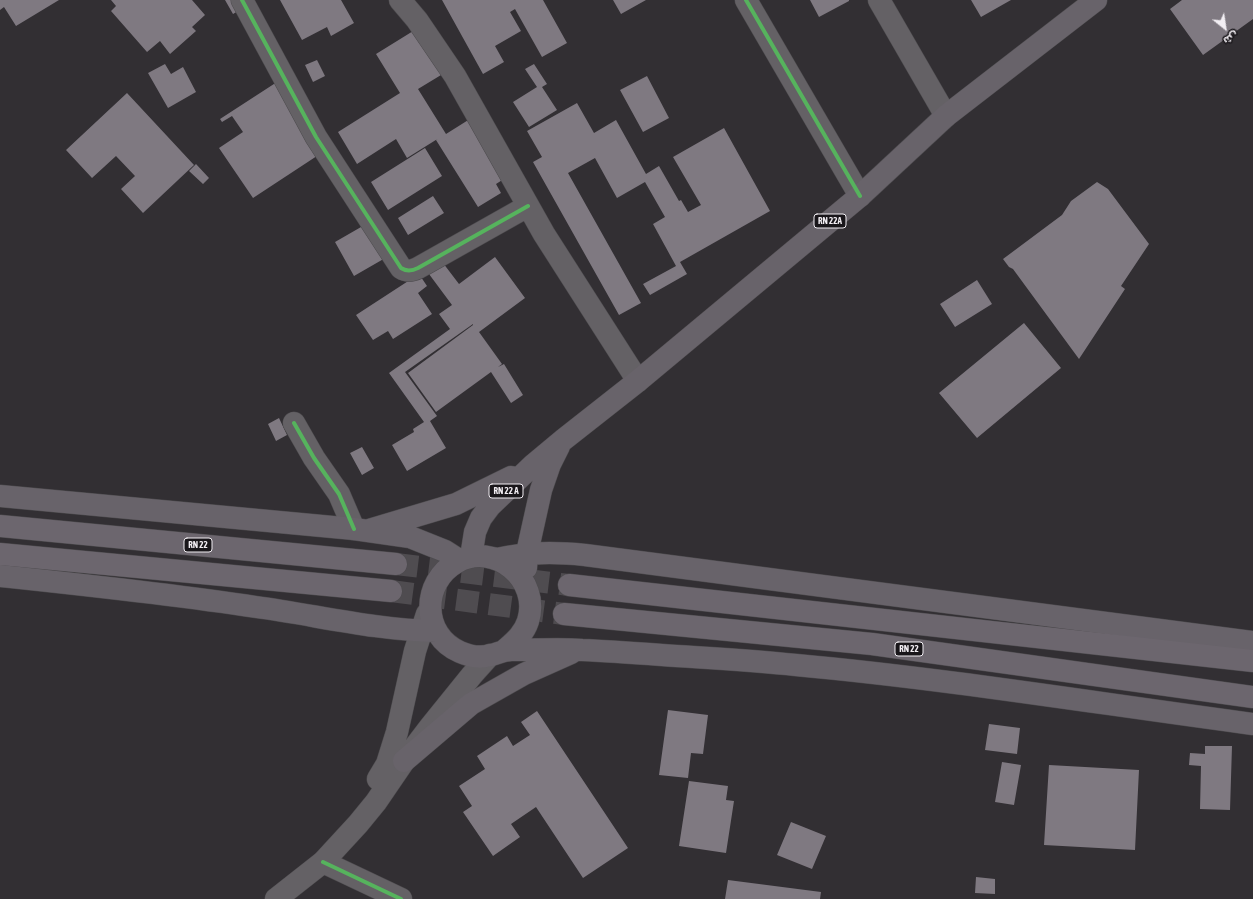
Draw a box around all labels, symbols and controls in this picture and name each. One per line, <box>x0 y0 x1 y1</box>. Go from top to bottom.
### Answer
north arrow <box>1205 8 1245 48</box>
text: ش <box>1221 29 1241 47</box>
road number: RN 22A <box>814 214 846 228</box>
road number: RN 22 A <box>489 484 523 498</box>
road number: RN 22 <box>184 538 212 552</box>
road number: RN 22 <box>895 642 923 656</box>

